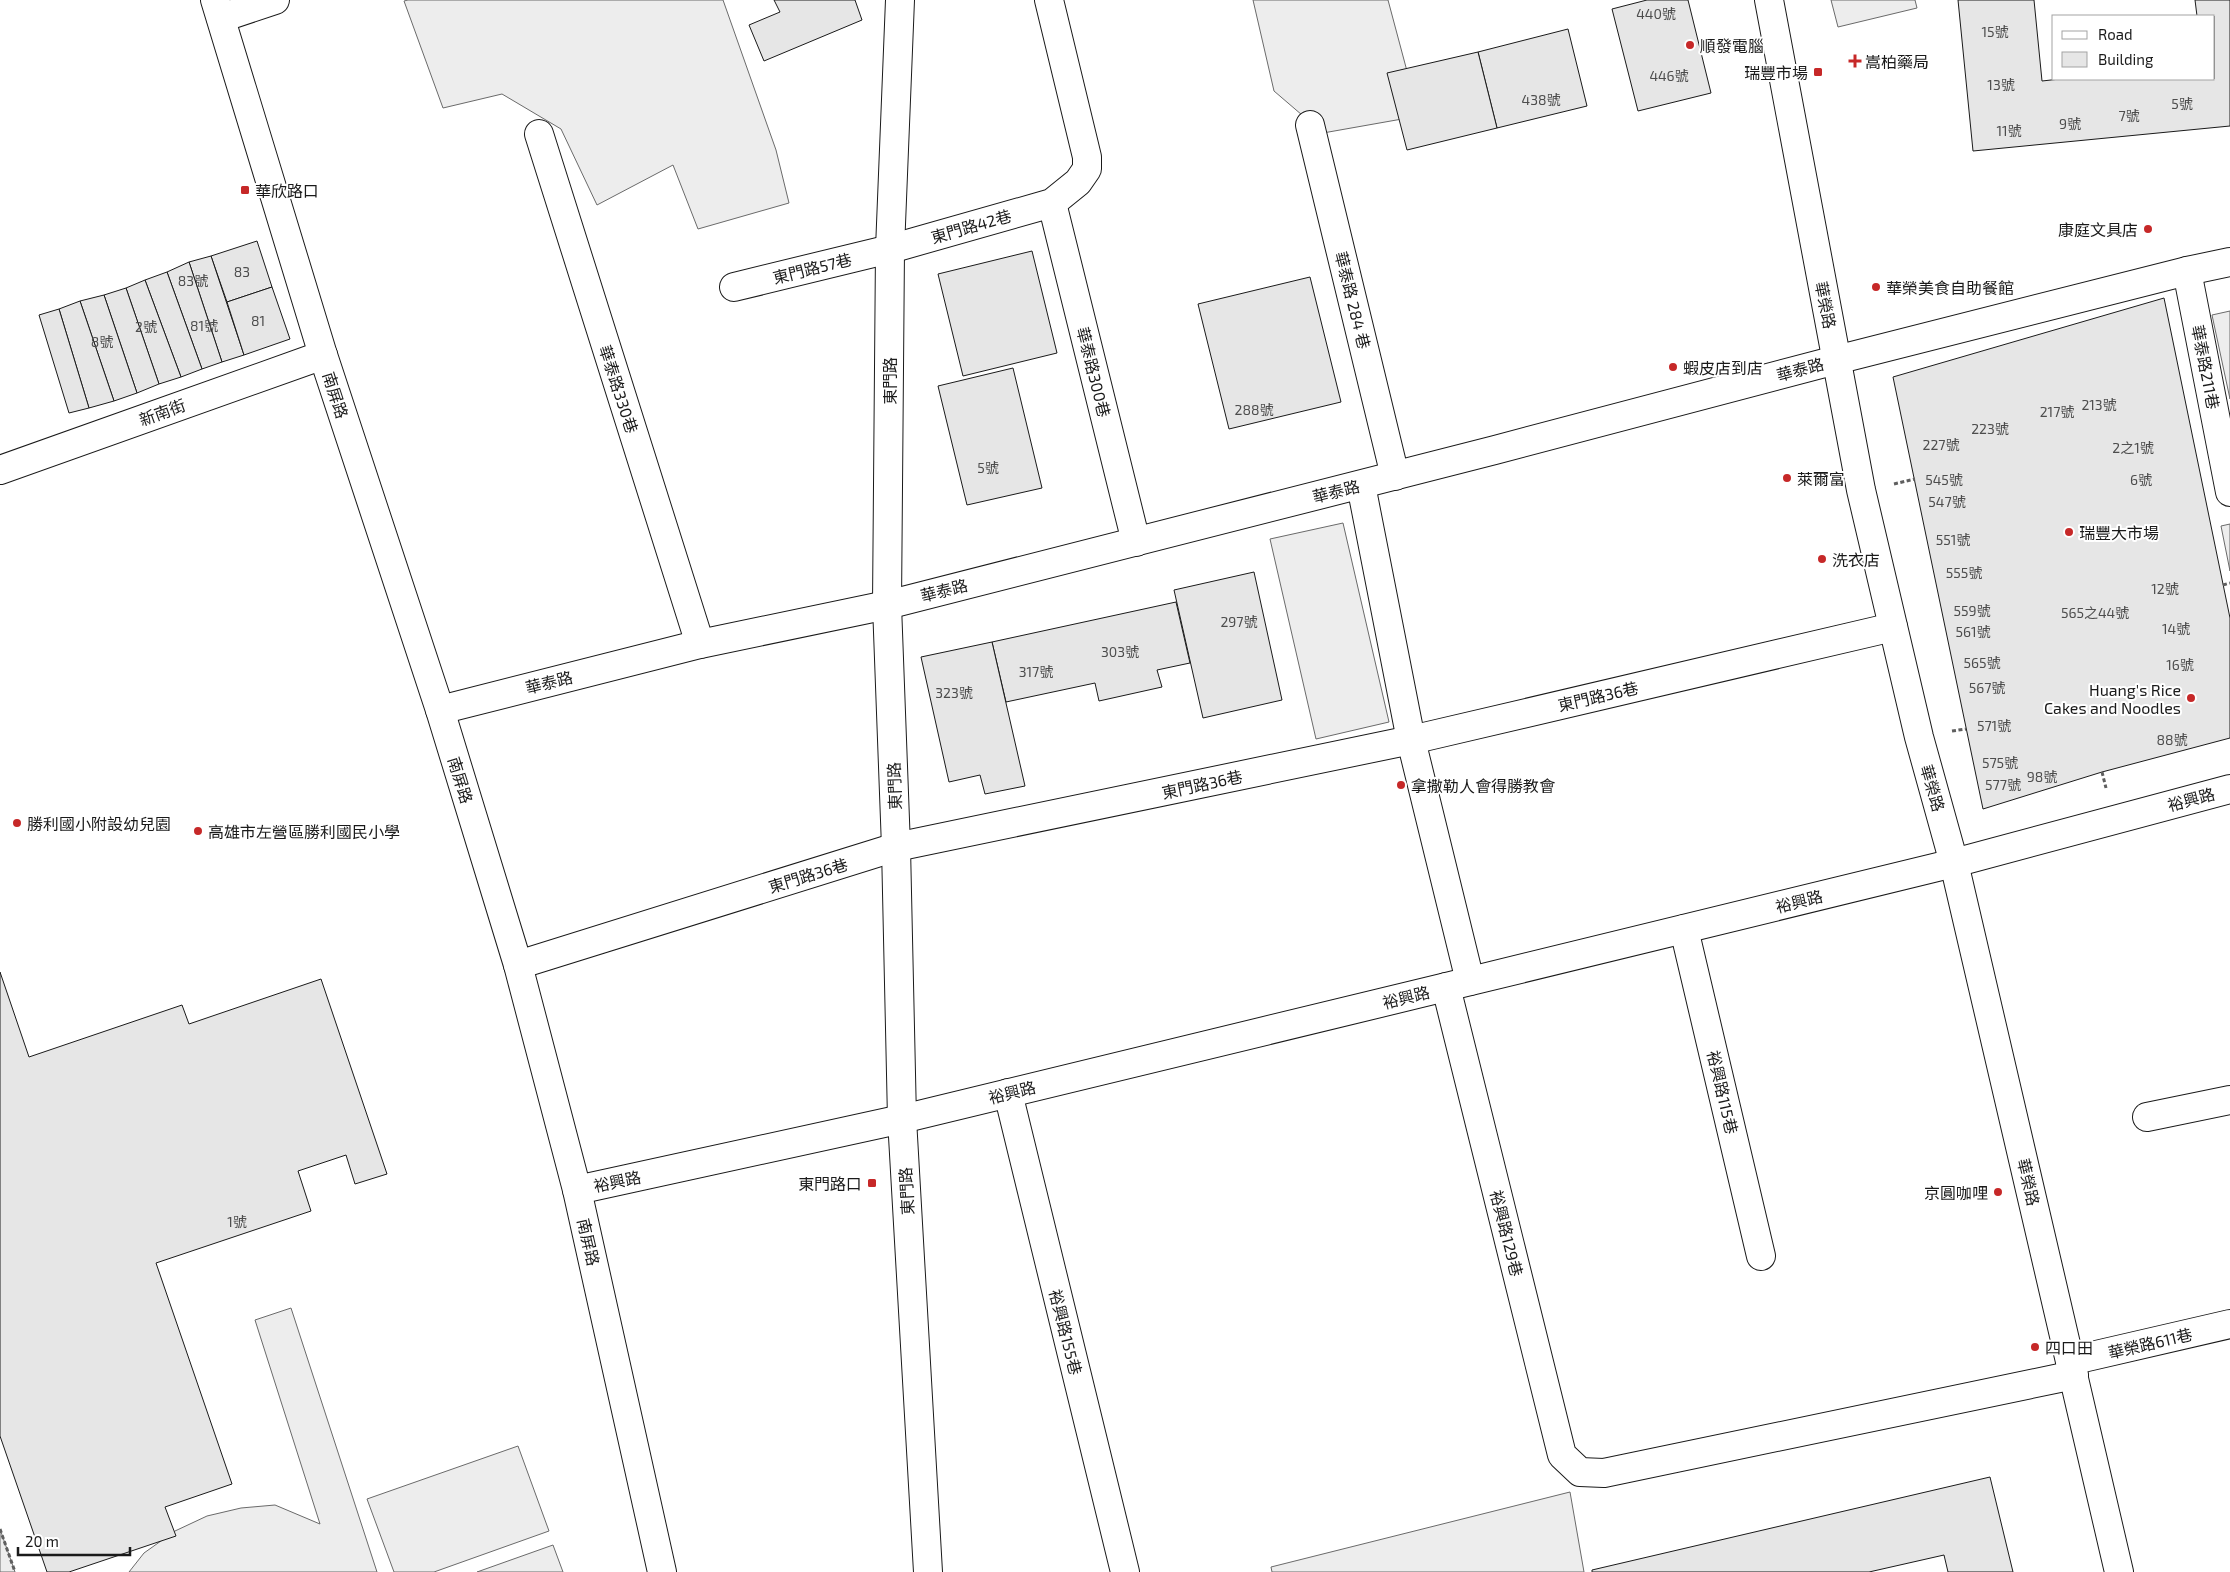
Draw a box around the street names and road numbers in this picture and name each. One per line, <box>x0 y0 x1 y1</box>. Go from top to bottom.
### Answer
street label: 東門路42巷 <box>929 205 1013 247</box>
street label: 東門路57巷 <box>771 249 853 287</box>
street label: 華泰路 284 巷 <box>1332 249 1374 351</box>
street label: 華榮路 <box>1812 280 1840 330</box>
street label: 華泰路211巷 <box>2188 323 2224 411</box>
street label: 華泰路300巷 <box>1074 325 1114 419</box>
street label: 華泰路330巷 <box>596 343 642 435</box>
street label: 華泰路 <box>1774 354 1826 384</box>
street label: 東門路 <box>880 357 899 405</box>
street label: 南屏路 <box>320 369 352 421</box>
street label: 新南街 <box>136 395 188 429</box>
street label: 華泰路 <box>1310 476 1362 506</box>
street label: 華泰路 <box>918 575 970 605</box>
street label: 華泰路 <box>523 667 575 697</box>
street label: 東門路36巷 <box>1556 678 1640 714</box>
street label: 南屏路 <box>445 754 477 806</box>
street label: 東門路 <box>884 762 904 810</box>
street label: 華榮路 <box>1917 762 1949 814</box>
street label: 東門路36巷 <box>1160 766 1244 802</box>
street label: 裕興路 <box>2165 784 2217 814</box>
street label: 東門路36巷 <box>766 854 850 896</box>
street label: 裕興路 <box>1773 886 1825 916</box>
street label: 裕興路 <box>1380 982 1432 1012</box>
street label: 裕興路115巷 <box>1704 1048 1742 1136</box>
street label: 裕興路 <box>986 1077 1038 1107</box>
street label: 華榮路 <box>2014 1156 2044 1208</box>
street label: 裕興路 <box>592 1167 642 1195</box>
street label: 東門路 <box>895 1167 917 1215</box>
street label: 裕興路129巷 <box>1487 1188 1527 1278</box>
street label: 南屏路 <box>574 1216 604 1268</box>
street label: 裕興路155巷 <box>1046 1287 1086 1377</box>
street label: 華榮路611巷 <box>2106 1324 2194 1362</box>

